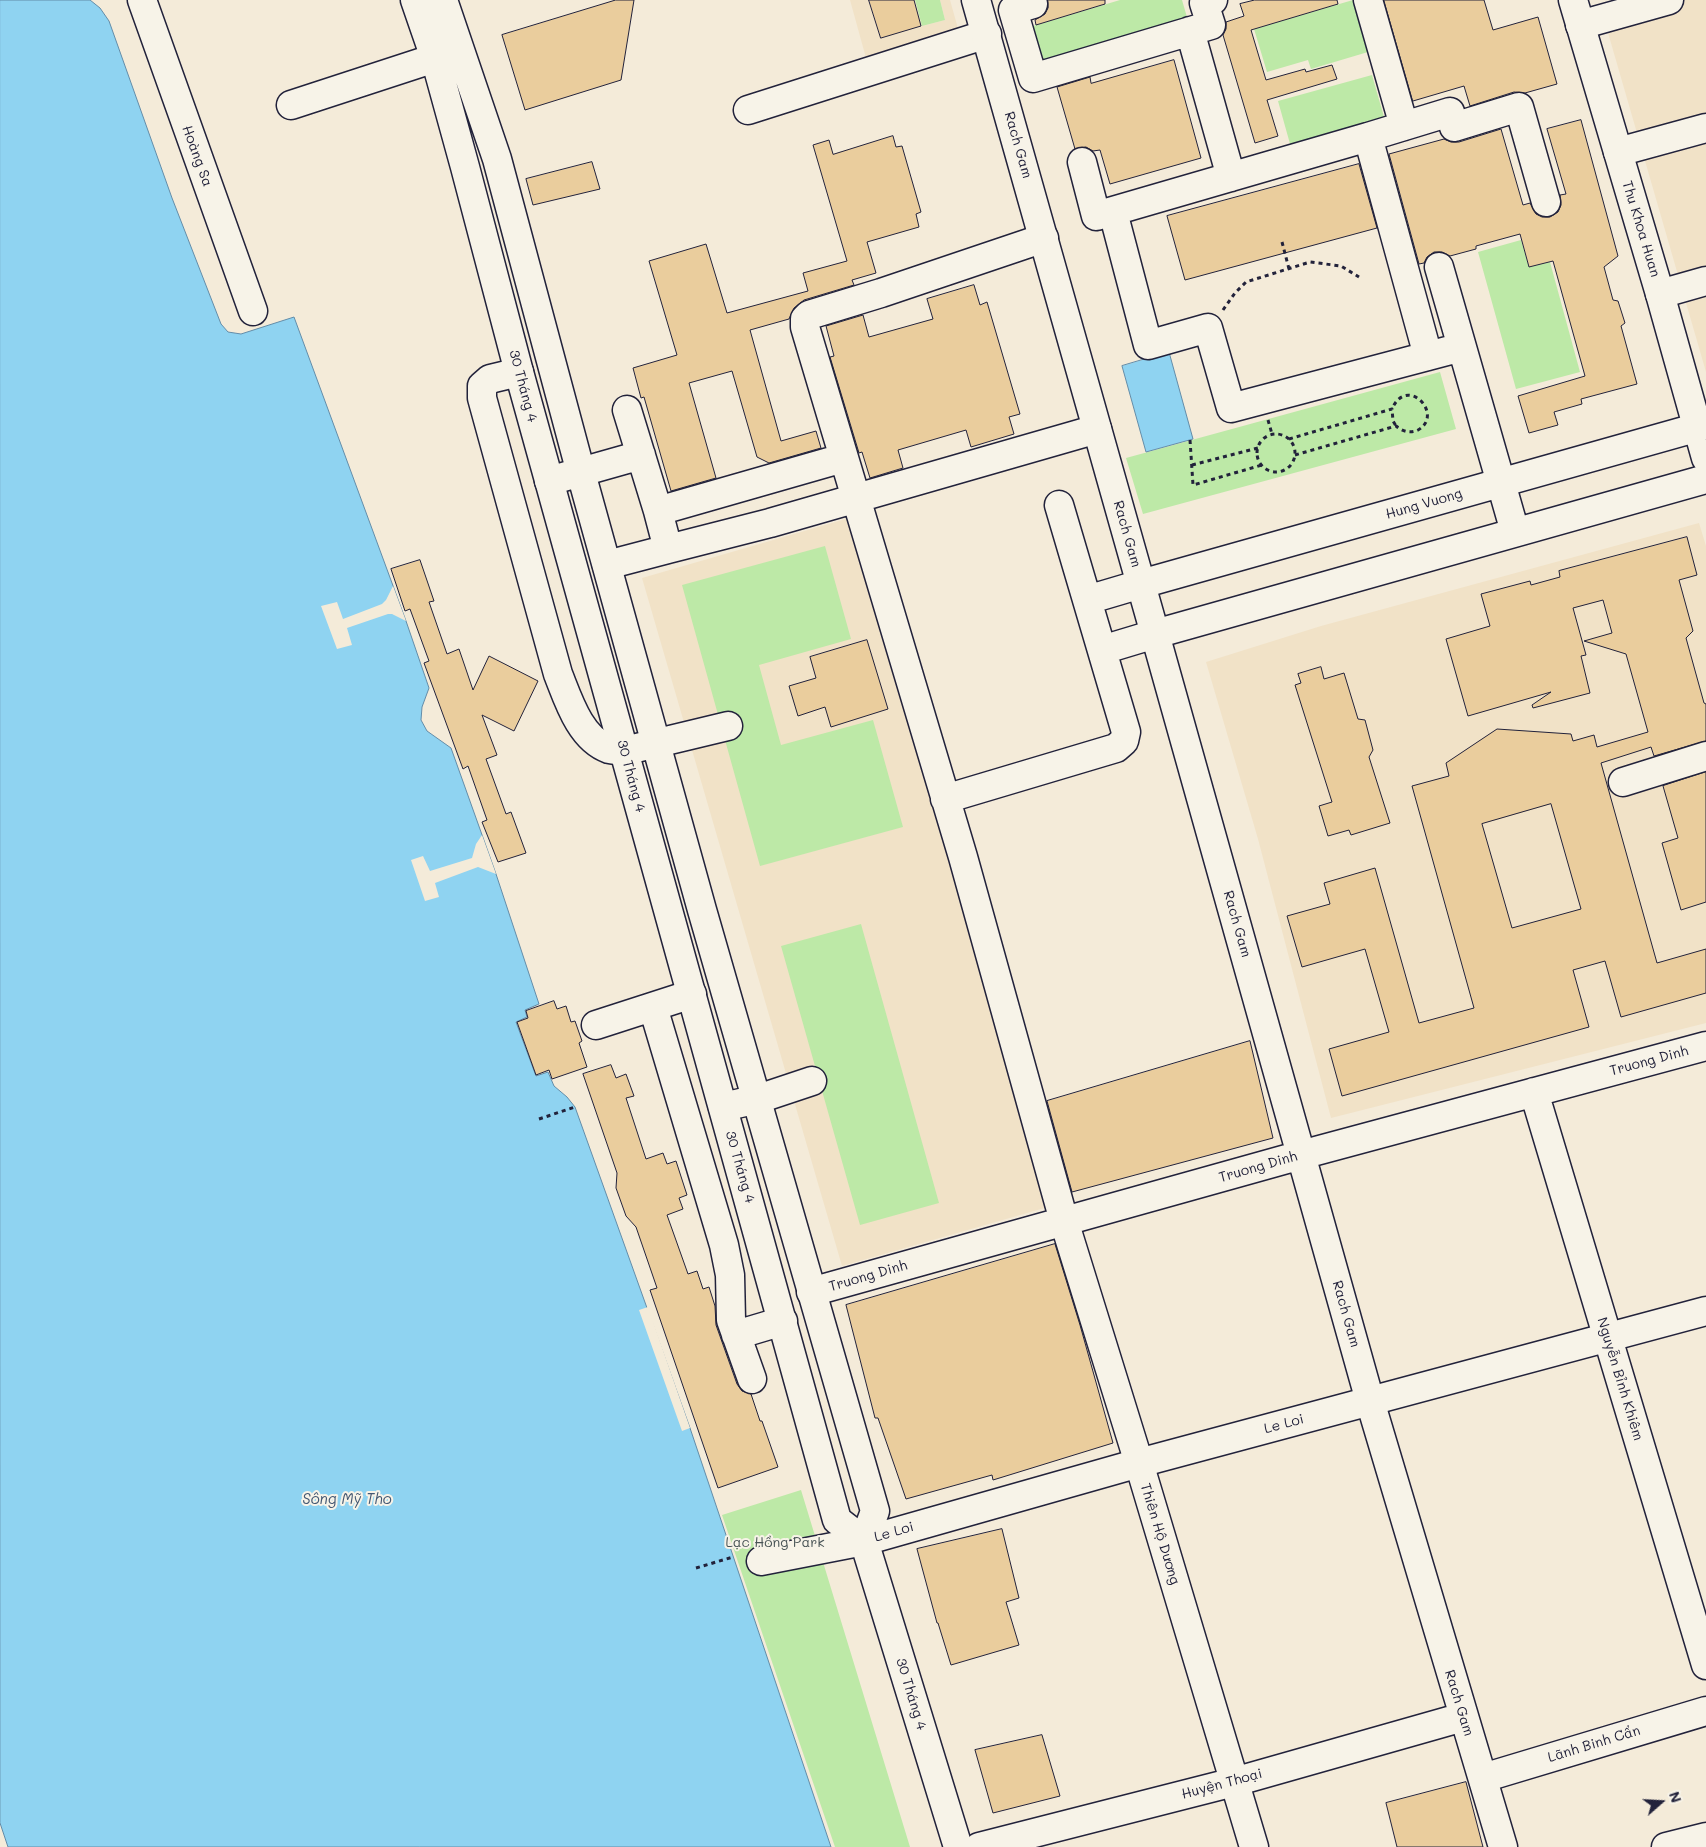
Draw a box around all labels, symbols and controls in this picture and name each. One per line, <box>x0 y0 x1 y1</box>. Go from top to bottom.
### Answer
street label: Rach Gam <box>1000 110 1036 180</box>
street label: Hoàng Sa <box>178 123 216 189</box>
street label: Thu Khoa Huan <box>1618 179 1664 279</box>
street label: 30 Tháng 4 <box>505 348 541 424</box>
street label: Hung Vuong <box>1384 485 1464 523</box>
street label: Rach Gam <box>1109 499 1145 569</box>
street label: 30 Tháng 4 <box>613 738 649 814</box>
street label: Rach Gam <box>1219 889 1255 959</box>
street label: Truong Dinh <box>1608 1042 1690 1080</box>
street label: 30 Tháng 4 <box>722 1129 758 1205</box>
street label: Truong Dinh <box>1217 1148 1299 1186</box>
street label: Truong Dinh <box>827 1257 909 1295</box>
street label: Rach Gam <box>1328 1279 1364 1349</box>
street label: Nguyễn Bỉnh Khiêm <box>1593 1315 1647 1443</box>
street label: Le Loi <box>1262 1411 1306 1437</box>
street label: Thiên Hộ Dương <box>1137 1481 1183 1587</box>
water label: Sông Mỹ Tho <box>302 1490 392 1508</box>
street label: Le Loi <box>872 1518 916 1546</box>
park label: Lạc Hồng Park <box>725 1535 825 1551</box>
street label: 30 Tháng 4 <box>892 1656 930 1732</box>
street label: Rach Gam <box>1441 1668 1477 1738</box>
street label: Lãnh Binh Cẩn <box>1546 1722 1642 1766</box>
street label: Huyện Thoại <box>1180 1765 1264 1803</box>
north arrow <box>1636 1777 1686 1827</box>
text: N <box>1665 1789 1686 1805</box>

